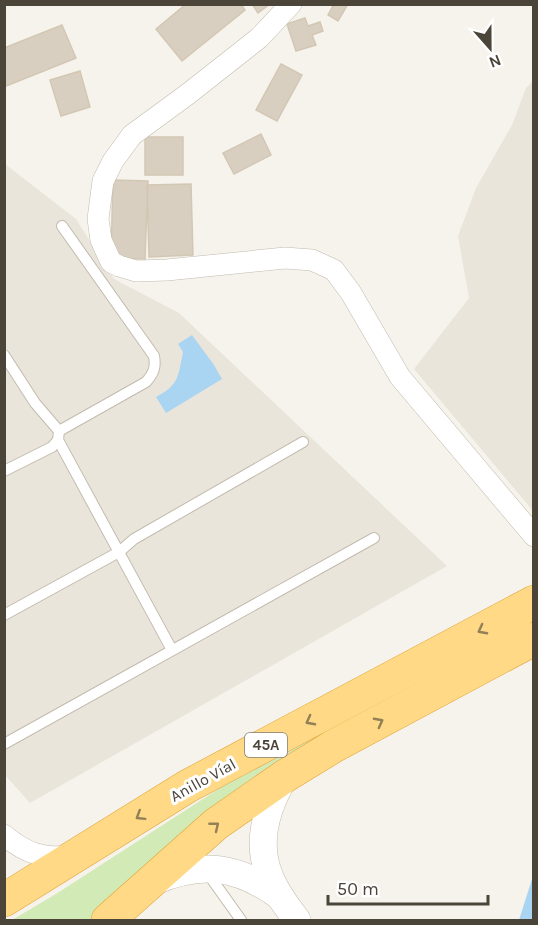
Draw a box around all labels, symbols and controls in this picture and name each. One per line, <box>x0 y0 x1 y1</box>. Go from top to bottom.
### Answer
north arrow <box>460 18 520 78</box>
text: N <box>486 51 504 72</box>
one-way arrow <box>478 623 488 634</box>
one-way arrow <box>306 714 316 725</box>
one-way arrow <box>373 718 383 729</box>
road number: 45A <box>245 733 287 757</box>
street label: Anillo Víal <box>167 754 239 806</box>
one-way arrow <box>136 809 146 821</box>
one-way arrow <box>208 823 219 834</box>
scale bar <box>328 868 488 906</box>
text: 50 m <box>337 878 379 900</box>

